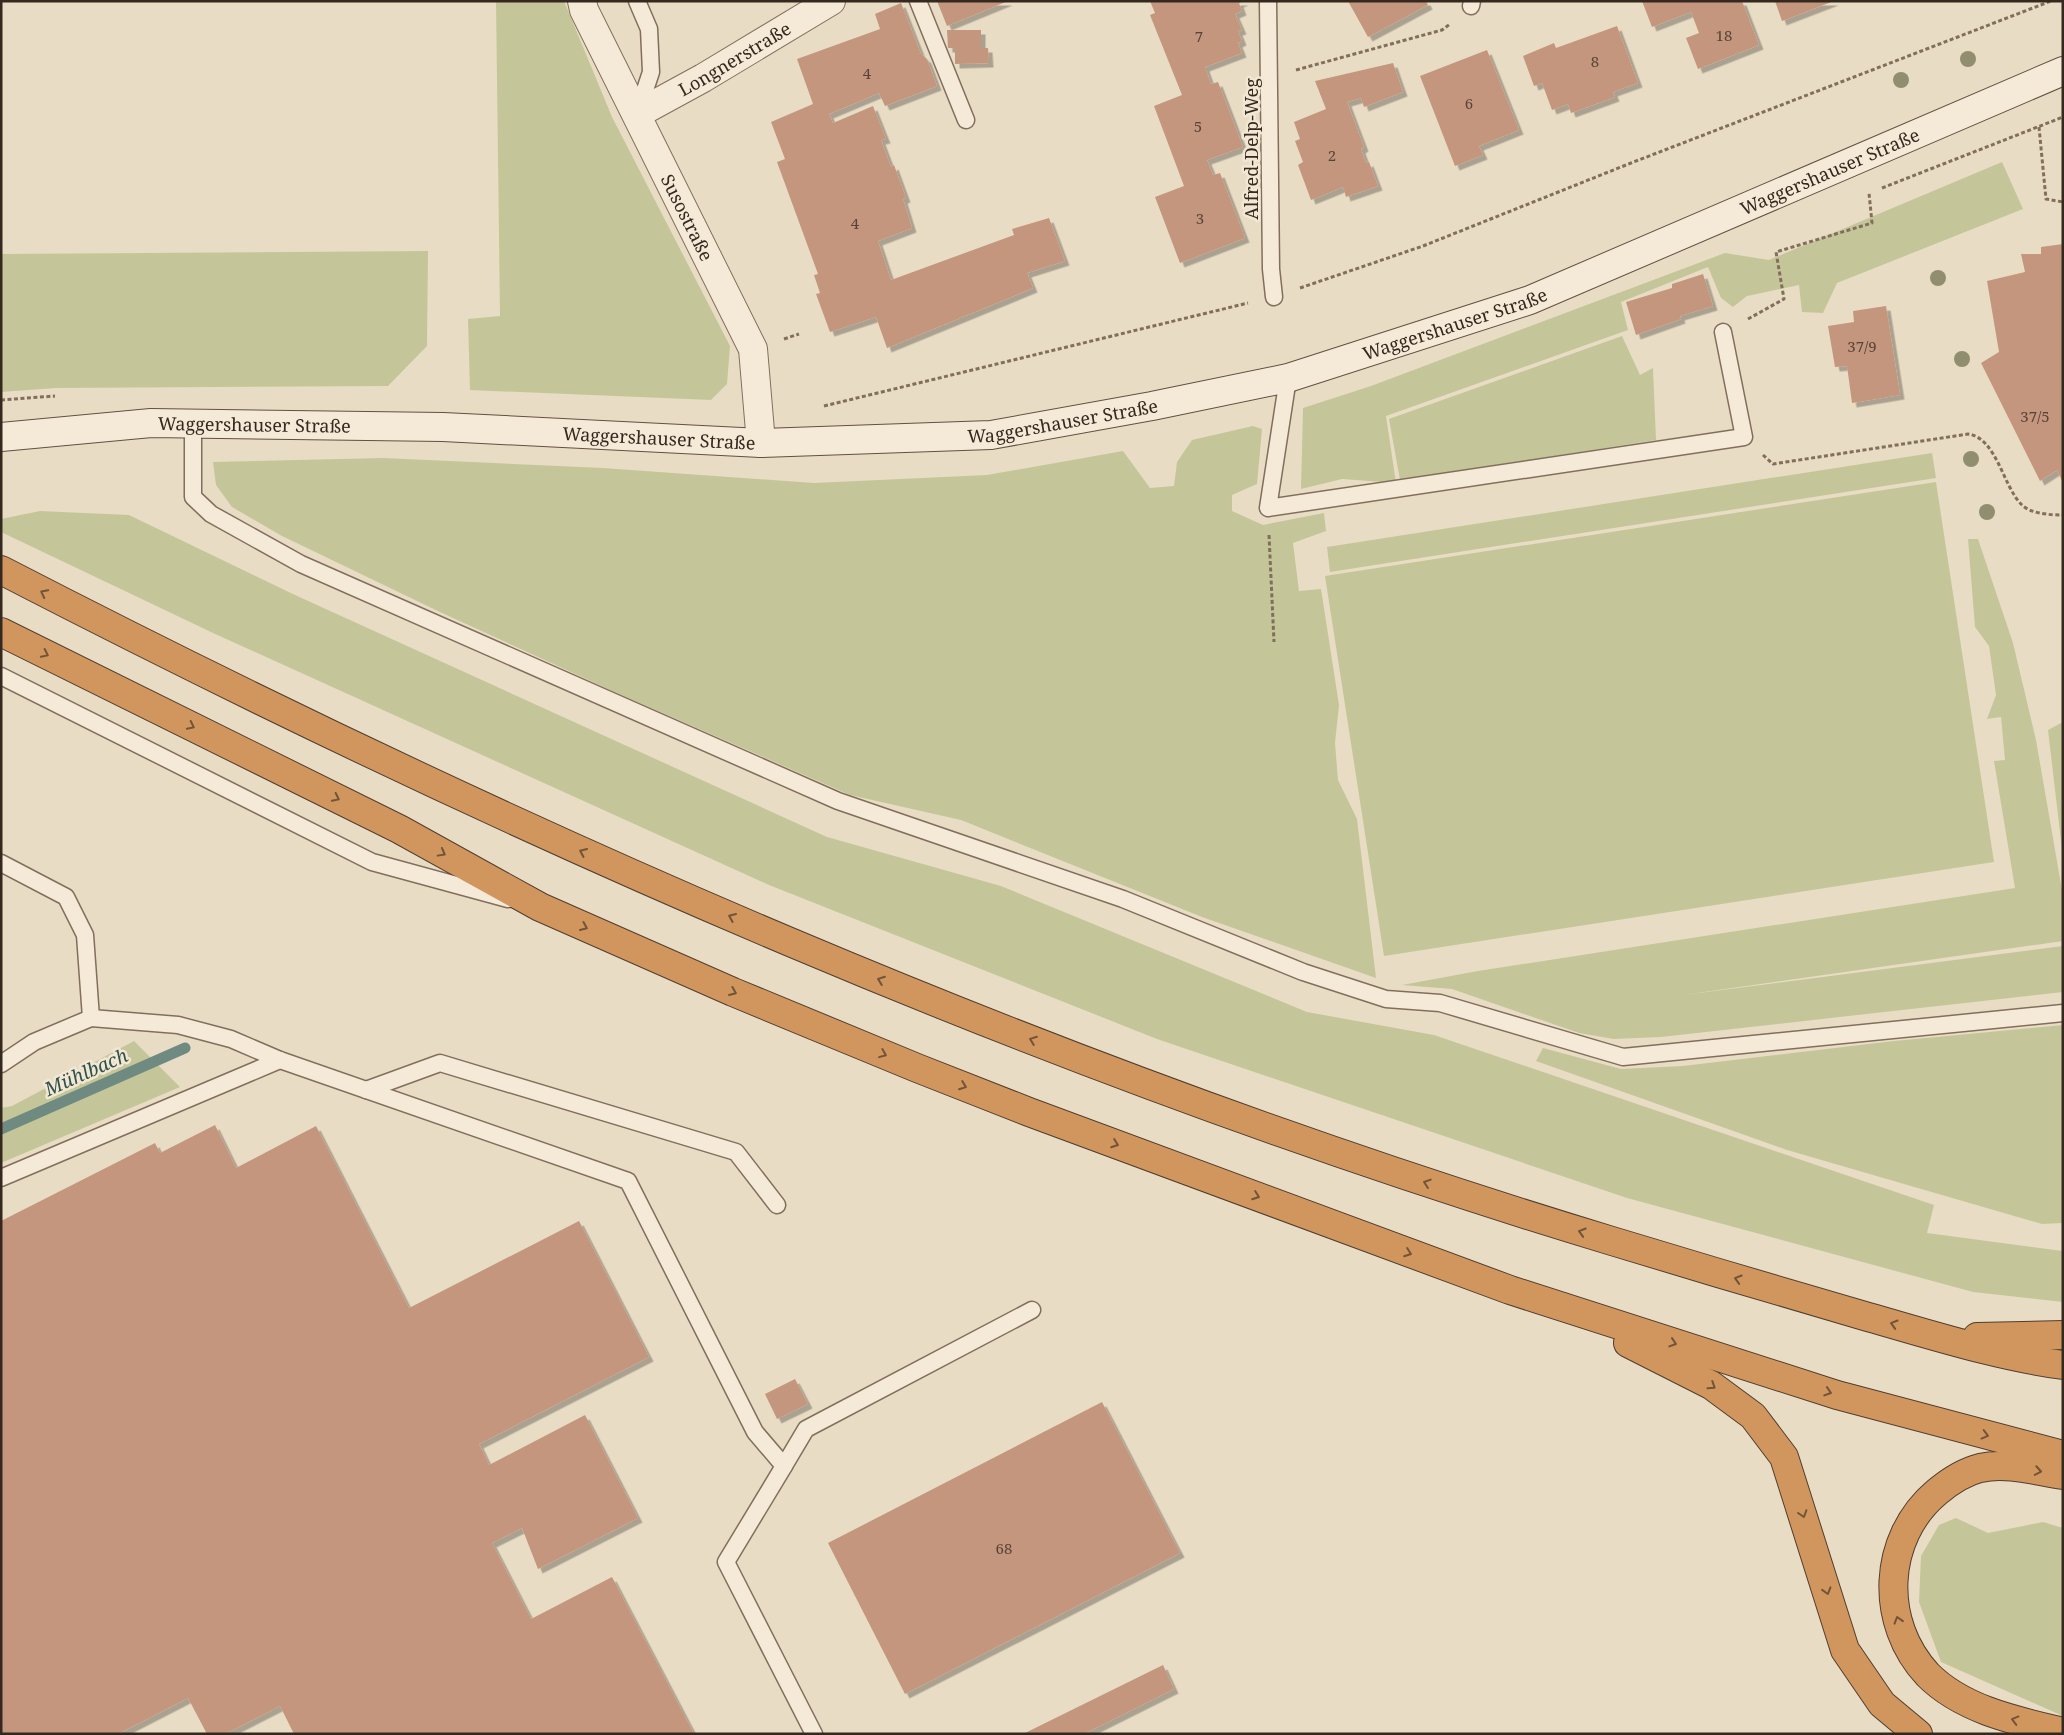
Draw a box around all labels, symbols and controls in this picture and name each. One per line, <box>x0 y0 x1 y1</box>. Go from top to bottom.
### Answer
street label: Longnerstraße <box>674 16 795 101</box>
house number: 18 <box>1716 25 1732 45</box>
house number: 7 <box>1195 26 1203 46</box>
house number: 8 <box>1591 51 1599 71</box>
house number: 4 <box>863 63 872 83</box>
street label: Alfred-Delp-Weg <box>1239 78 1263 220</box>
house number: 6 <box>1465 93 1473 113</box>
house number: 5 <box>1194 116 1202 136</box>
street label: Waggershauser Straße <box>1736 122 1923 220</box>
house number: 2 <box>1328 145 1336 165</box>
street label: Susostraße <box>656 170 719 265</box>
house number: 3 <box>1196 208 1204 228</box>
house number: 4 <box>851 213 860 233</box>
street label: Waggershauser Straße <box>1359 282 1551 365</box>
house number: 37/9 <box>1847 336 1877 356</box>
street label: Waggershauser Straße <box>967 393 1160 448</box>
house number: 37/5 <box>2020 406 2050 426</box>
street label: Waggershauser Straße <box>158 411 351 438</box>
street label: Waggershauser Straße <box>562 421 756 455</box>
one-way arrow <box>41 589 50 599</box>
one-way arrow <box>40 648 49 658</box>
one-way arrow <box>185 720 194 730</box>
one-way arrow <box>331 792 340 802</box>
one-way arrow <box>436 847 445 857</box>
one-way arrow <box>579 847 588 858</box>
one-way arrow <box>728 913 737 924</box>
one-way arrow <box>579 921 588 932</box>
one-way arrow <box>878 976 886 986</box>
one-way arrow <box>728 986 737 997</box>
one-way arrow <box>1029 1036 1038 1046</box>
water label: Mühlbach <box>39 1042 132 1102</box>
one-way arrow <box>878 1048 887 1058</box>
one-way arrow <box>958 1080 967 1090</box>
one-way arrow <box>1110 1138 1118 1148</box>
one-way arrow <box>1423 1178 1432 1188</box>
one-way arrow <box>1251 1190 1260 1200</box>
one-way arrow <box>1578 1228 1587 1238</box>
one-way arrow <box>1404 1247 1412 1257</box>
one-way arrow <box>1734 1275 1742 1285</box>
one-way arrow <box>1890 1320 1898 1330</box>
one-way arrow <box>1669 1337 1677 1347</box>
one-way arrow <box>1707 1380 1716 1390</box>
one-way arrow <box>1823 1387 1832 1397</box>
one-way arrow <box>1981 1429 1989 1439</box>
one-way arrow <box>2033 1465 2042 1475</box>
one-way arrow <box>1797 1510 1807 1518</box>
house number: 68 <box>996 1538 1012 1558</box>
one-way arrow <box>1822 1586 1832 1595</box>
one-way arrow <box>1893 1617 1903 1625</box>
one-way arrow <box>2011 1715 2020 1726</box>

